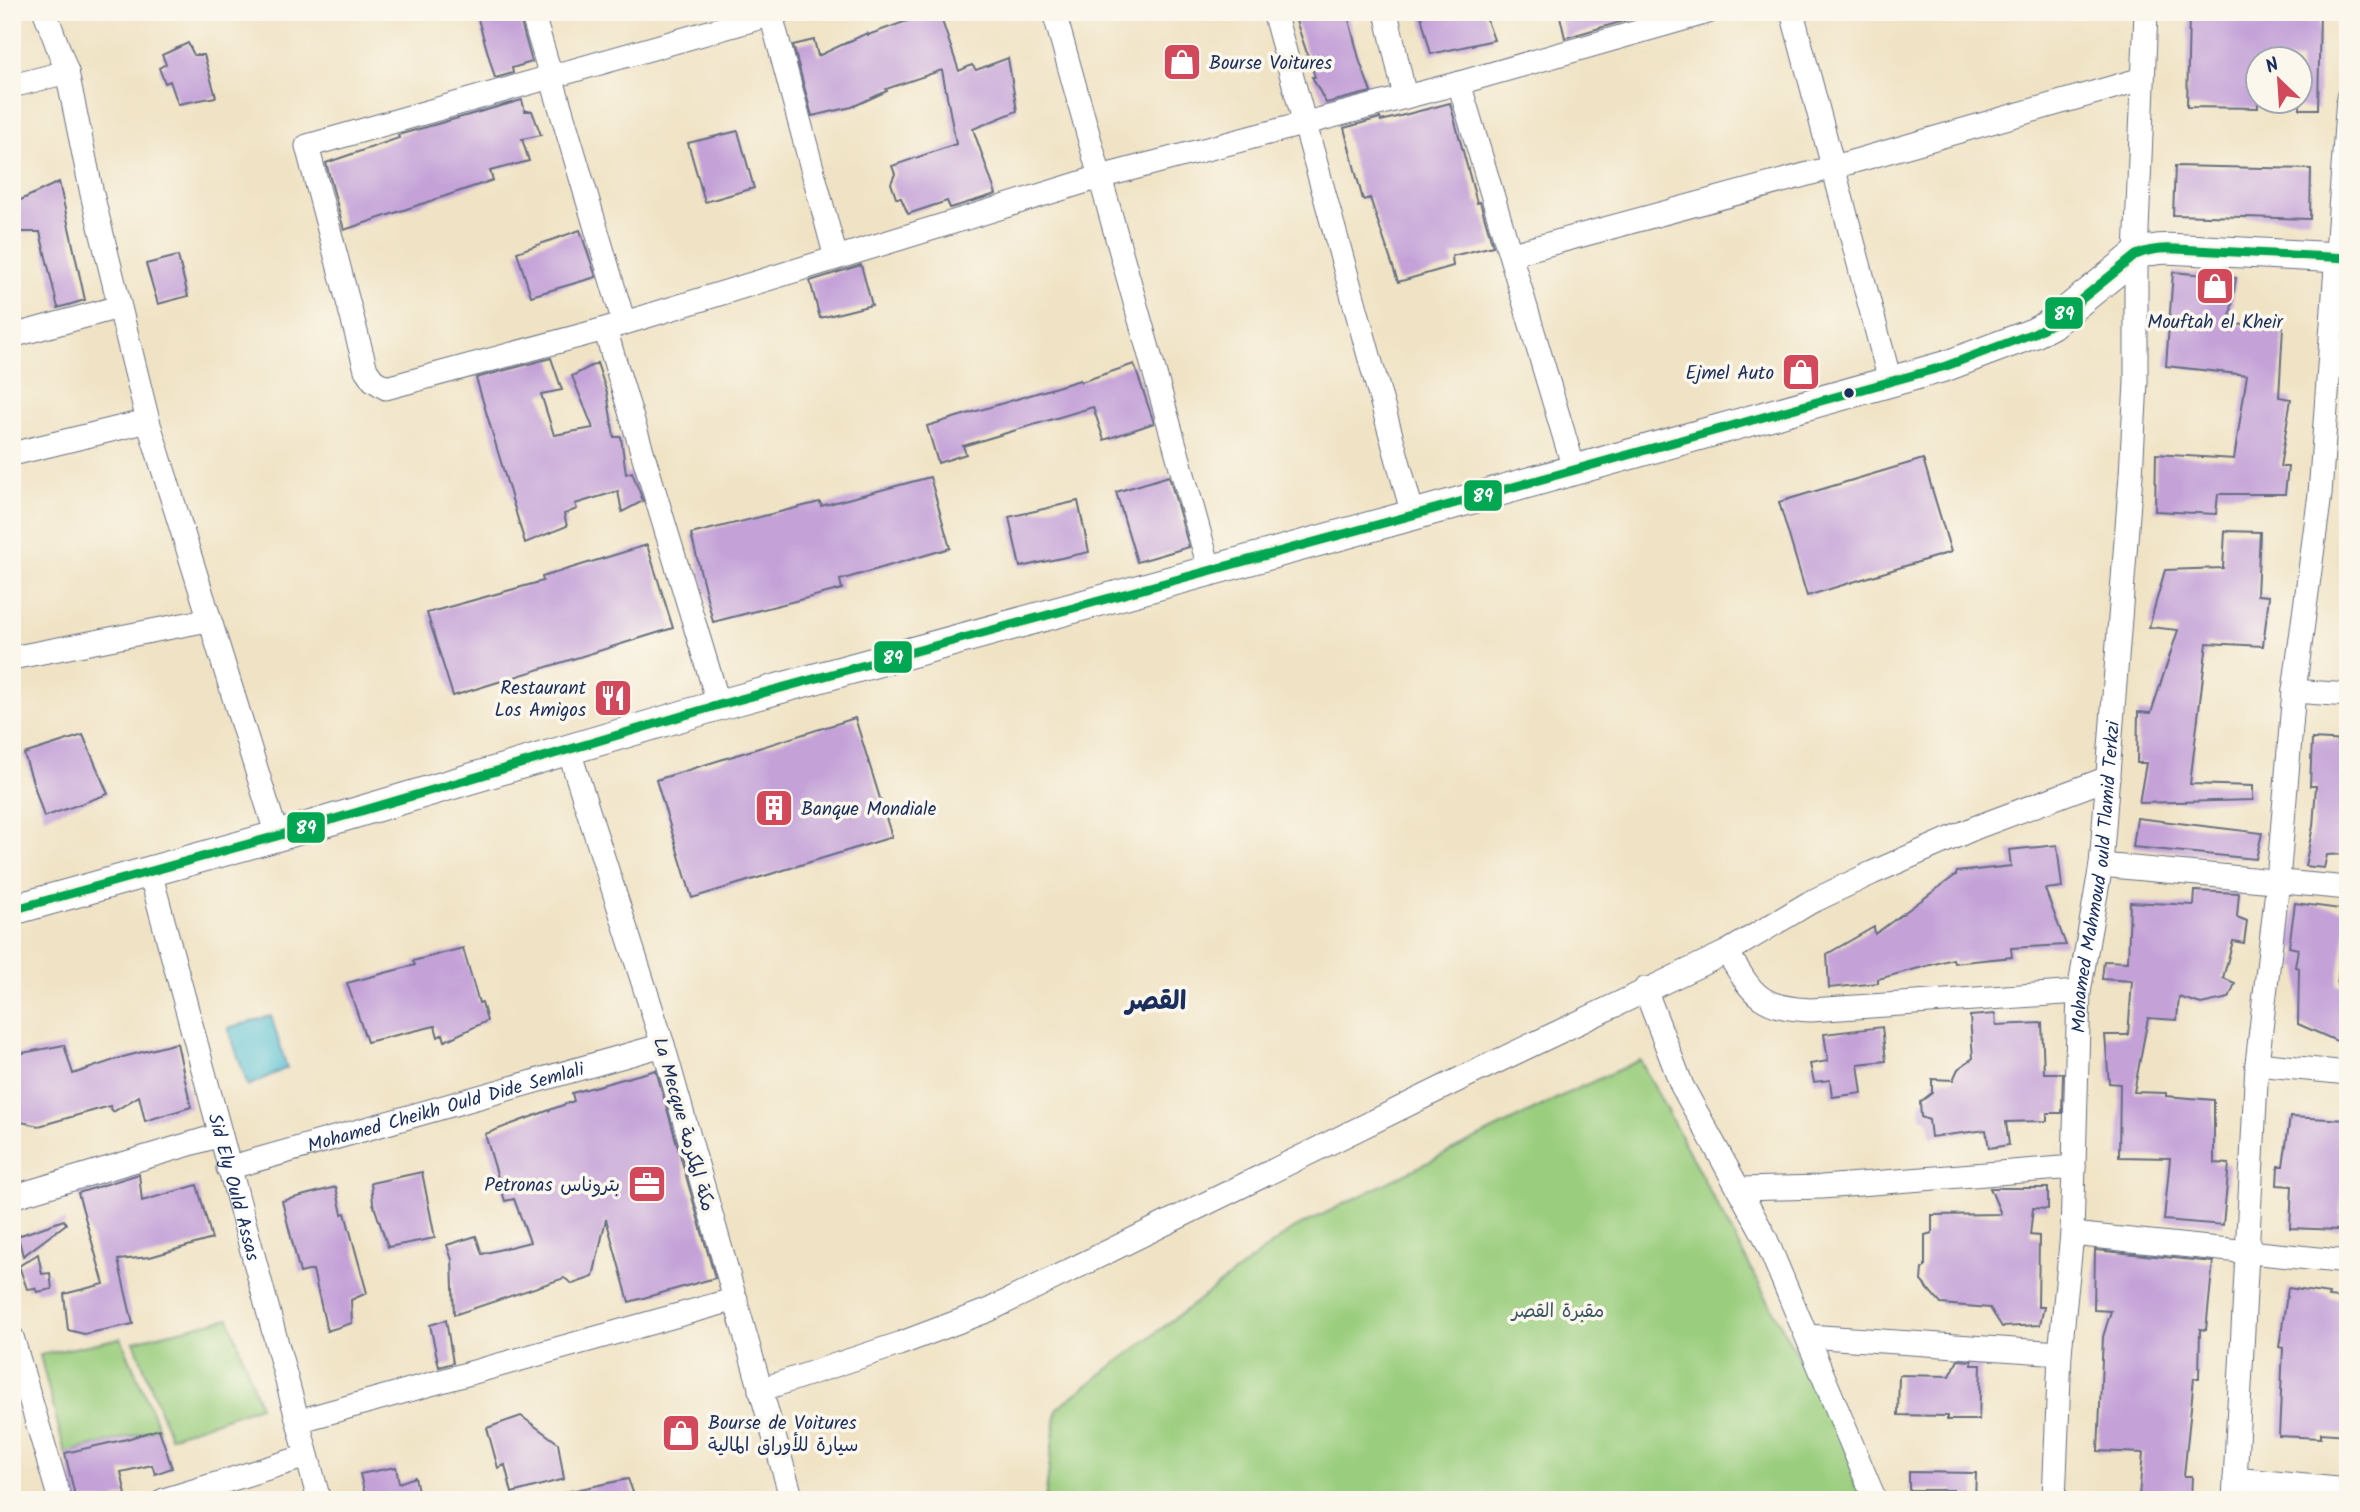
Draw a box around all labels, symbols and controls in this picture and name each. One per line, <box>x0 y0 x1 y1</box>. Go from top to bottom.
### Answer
shop icon: Bourse Voitures <box>1161 41 1203 83</box>
north arrow <box>2244 46 2314 116</box>
place label: Bourse Voitures <box>1209 49 1332 79</box>
text: N <box>2261 50 2284 83</box>
shop icon: Mouftah el Kheir <box>2194 265 2236 307</box>
line badge: 89 <box>2044 296 2084 330</box>
text: 89 <box>2054 300 2075 330</box>
place label: Mouftah el Kheir <box>2147 308 2284 338</box>
shop icon: Ejmel Auto <box>1780 351 1822 393</box>
place label: Ejmel Auto <box>1685 359 1774 389</box>
unlabelled marker <box>1842 386 1856 400</box>
line badge: 89 <box>1463 479 1503 512</box>
text: 89 <box>1473 482 1494 512</box>
line badge: 89 <box>873 640 913 674</box>
text: 89 <box>883 644 904 674</box>
place label: Restaurant Los Amigos <box>494 674 587 726</box>
restaurant icon: Restaurant Los Amigos <box>592 677 634 719</box>
street label: Mohamed Mahmoud ould Tlamid Terkzi <box>2065 718 2129 1034</box>
building icon: Banque Mondiale <box>753 787 795 829</box>
place label: Banque Mondiale <box>801 795 937 825</box>
line badge: 89 <box>286 811 326 844</box>
text: 89 <box>296 814 317 844</box>
district label: القصر <box>1124 981 1186 1023</box>
street label: La Mecque مكة المكرمة <box>644 1034 722 1215</box>
street label: Mohamed Cheikh Ould Dide Semlali <box>304 1055 589 1162</box>
street label: Sid Ely Ould Assas <box>199 1110 267 1264</box>
office icon: Petronas بتروناس <box>626 1163 668 1205</box>
place label: Petronas بتروناس <box>484 1171 620 1201</box>
park label: مقبرة القصر <box>1510 1297 1604 1327</box>
place label: Bourse de Voitures سيارة للأوراق المالية <box>708 1409 858 1461</box>
shop icon: Bourse de Voitures سيارة للأوراق المالية <box>660 1412 702 1454</box>

